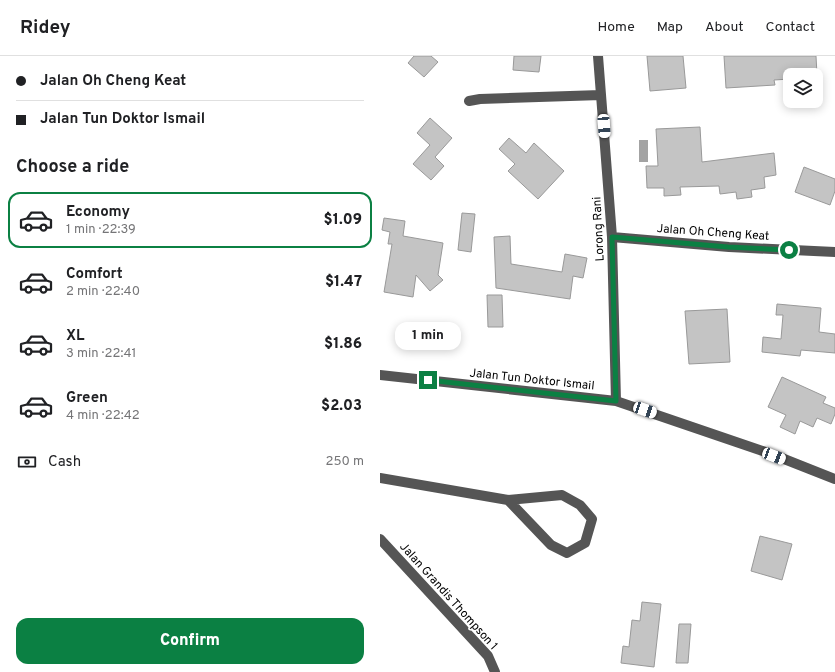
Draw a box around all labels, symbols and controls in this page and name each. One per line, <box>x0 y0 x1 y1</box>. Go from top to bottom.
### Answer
text: Ridey <box>20 16 70 40</box>
text: Home <box>598 19 635 36</box>
text: Map <box>657 19 683 36</box>
text: About <box>705 19 744 36</box>
text: Contact <box>766 19 815 36</box>
map controls <box>783 68 823 108</box>
button: layers <box>783 68 823 108</box>
text: Jalan Oh Cheng Keat <box>40 72 186 91</box>
text: Jalan Tun Doktor Ismail <box>40 110 205 129</box>
car <box>597 114 611 138</box>
text: Choose a ride <box>16 156 129 179</box>
street label: Lorong Rani <box>589 196 609 262</box>
icon: car <box>18 202 54 238</box>
text: Economy <box>66 203 130 222</box>
text: $1.09 <box>324 211 362 230</box>
street label: Jalan Oh Cheng Keat <box>656 221 770 245</box>
text: 1 min · 22:39 <box>66 222 136 238</box>
route start <box>780 241 798 259</box>
icon: car <box>18 264 54 300</box>
text: Comfort <box>66 265 123 284</box>
text: $1.47 <box>325 273 362 292</box>
text: 2 min · 22:40 <box>66 284 140 300</box>
callout: 1 min <box>395 322 461 350</box>
icon: car <box>18 326 54 362</box>
text: XL <box>66 327 84 346</box>
text: 1 min <box>412 328 444 344</box>
text: $1.86 <box>324 335 362 354</box>
text: 3 min · 22:41 <box>66 346 136 362</box>
street label: Jalan Tun Doktor Ismail <box>469 365 595 395</box>
route end <box>419 371 437 389</box>
icon: car <box>18 388 54 424</box>
text: Green <box>66 389 108 408</box>
text: $2.03 <box>321 397 362 416</box>
car <box>632 400 658 420</box>
text: 4 min · 22:42 <box>66 408 140 424</box>
car <box>761 446 787 466</box>
icon: cash <box>16 451 38 473</box>
text: Cash <box>48 453 81 472</box>
text: 250 m <box>326 454 364 470</box>
street label: Jalan Grandis Thompson 1 <box>396 539 501 654</box>
button: Confirm <box>16 618 364 664</box>

